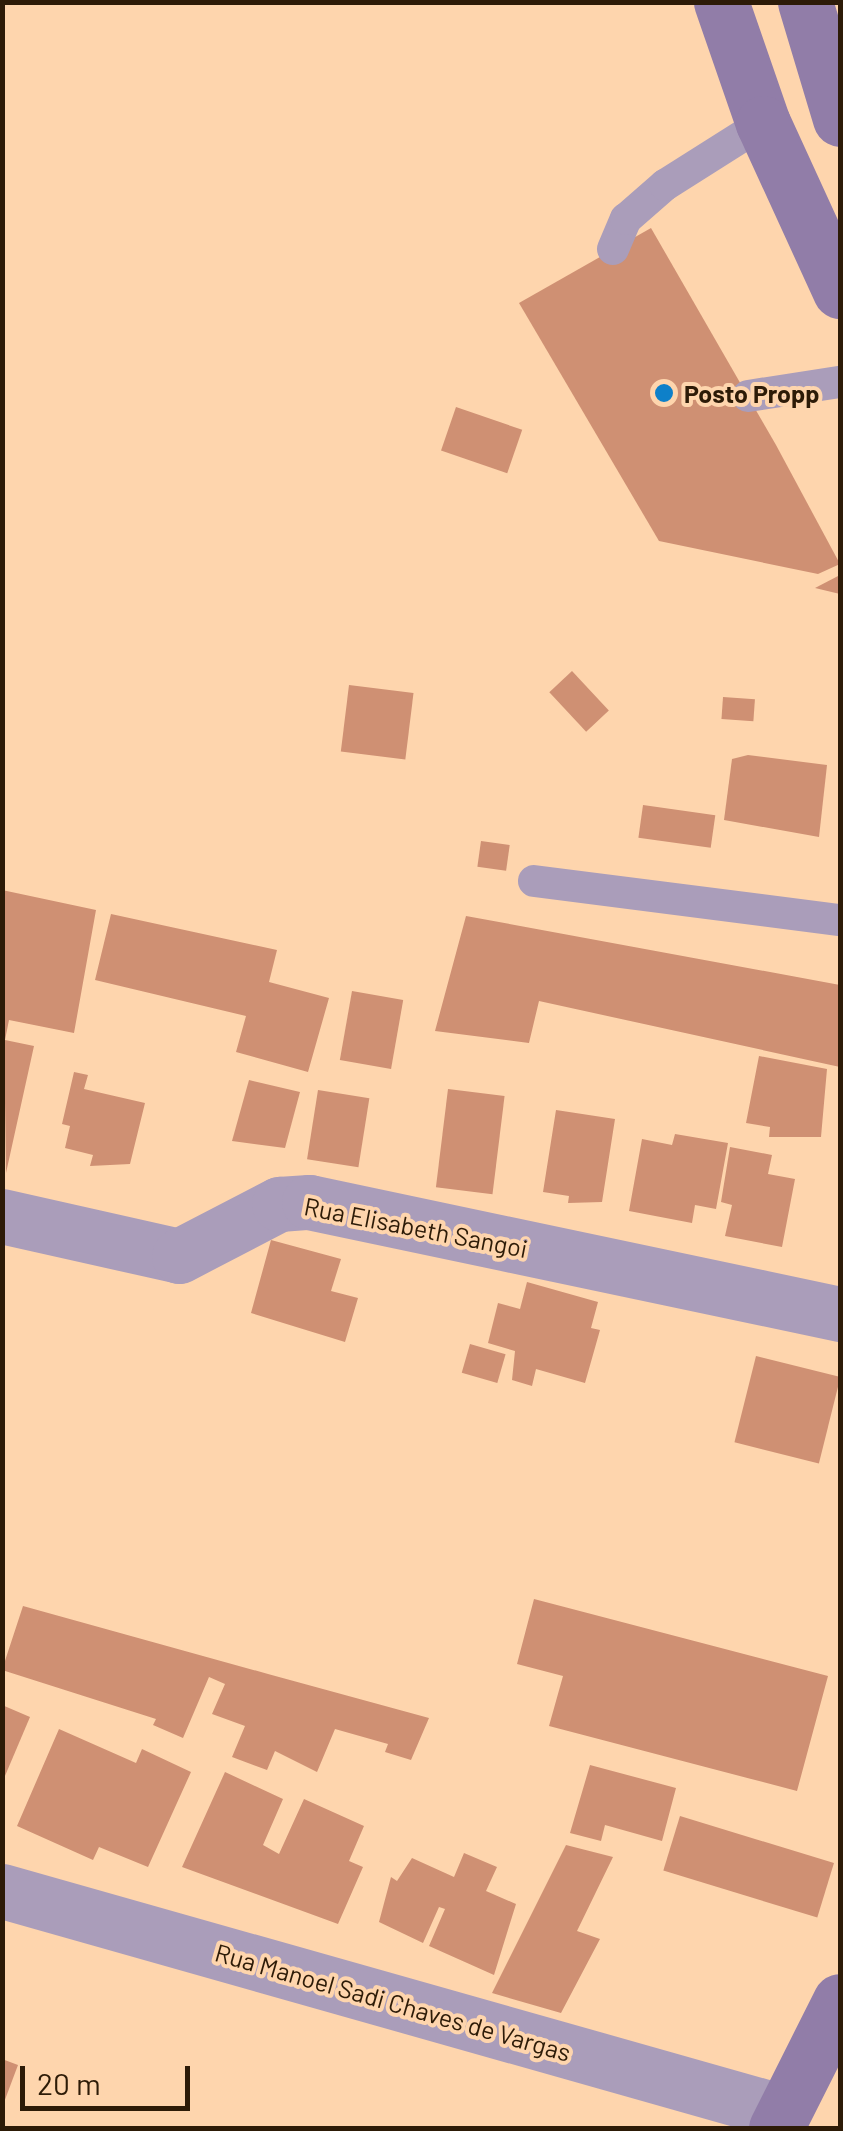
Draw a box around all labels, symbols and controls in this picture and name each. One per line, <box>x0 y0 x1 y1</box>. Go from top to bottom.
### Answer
place label: Posto Propp <box>684 378 819 408</box>
marker: Posto Propp <box>653 382 675 404</box>
street label: Rua Elisabeth Sangoi <box>302 1191 530 1263</box>
street label: Rua Manoel Sadi Chaves de Vargas <box>212 1937 574 2067</box>
scale bar <box>25 2046 195 2108</box>
text: 20 m <box>37 2065 101 2101</box>

